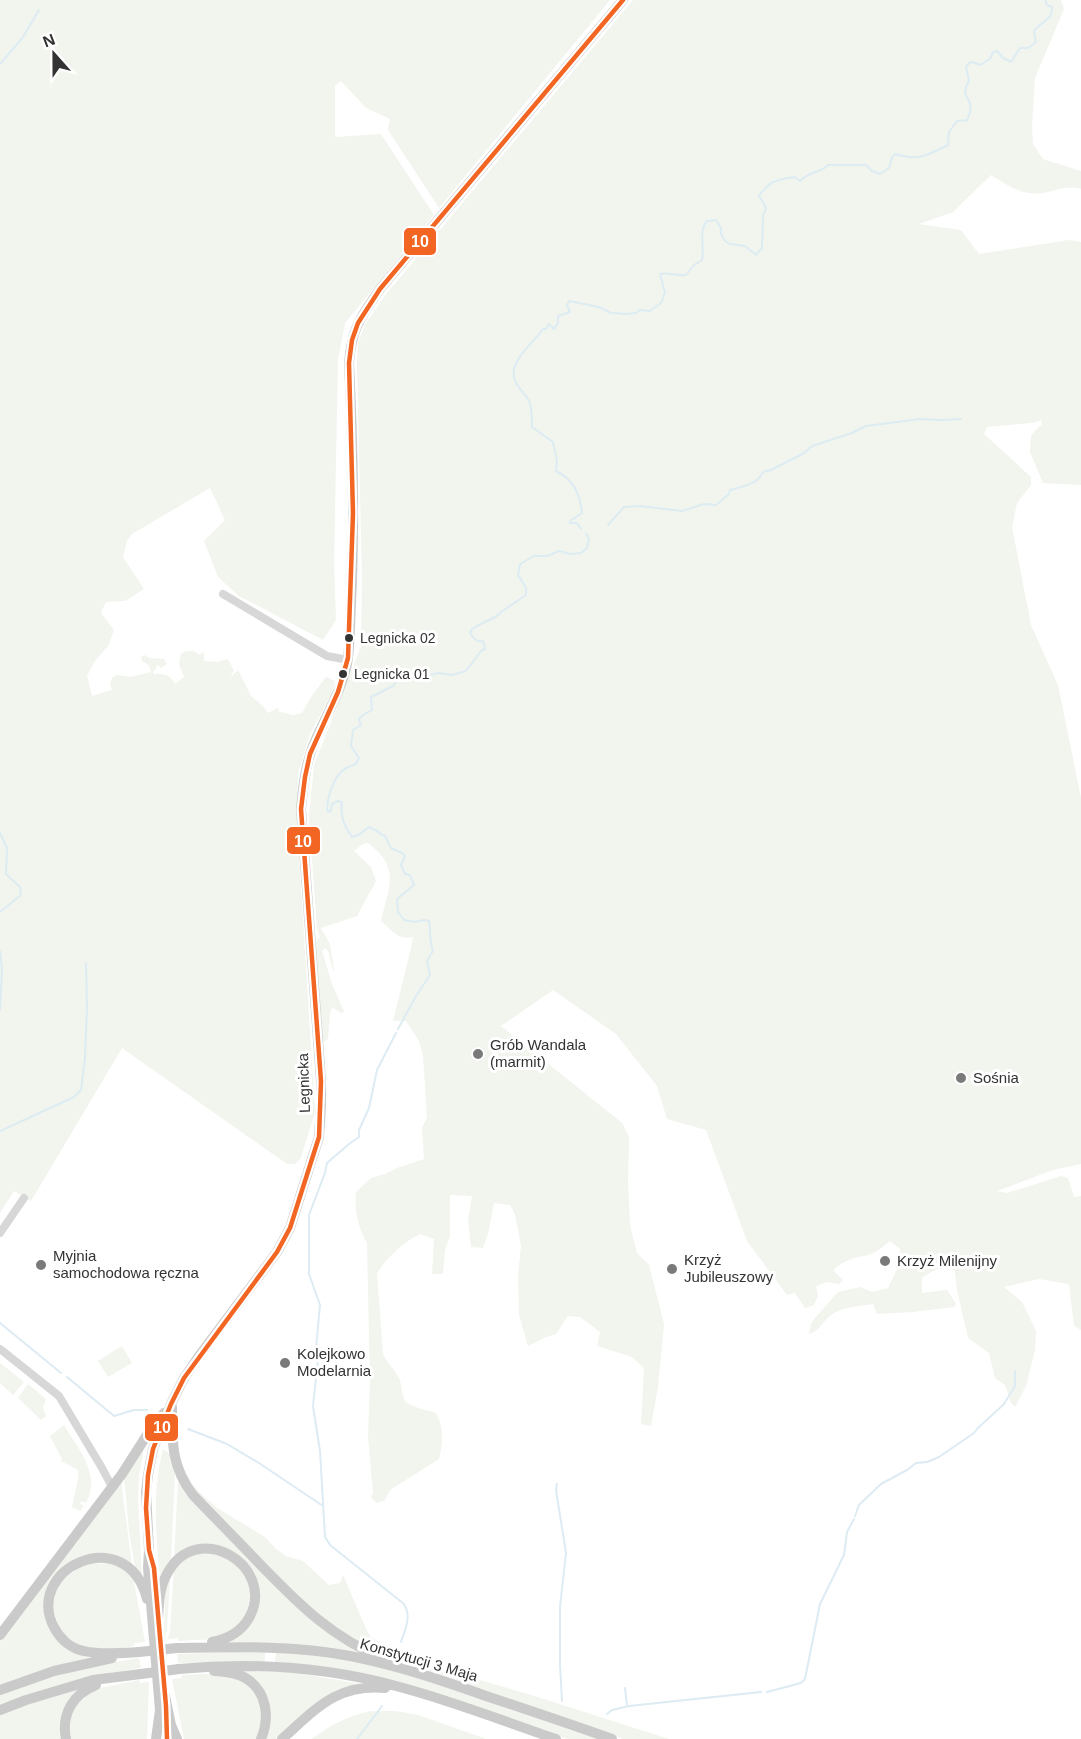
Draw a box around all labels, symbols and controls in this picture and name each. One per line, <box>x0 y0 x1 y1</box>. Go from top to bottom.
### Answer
north arrow <box>24 24 84 84</box>
text: N <box>40 30 57 50</box>
line badge: 10 <box>403 227 437 256</box>
text: 10 <box>411 233 429 250</box>
place label: Legnicka 02 <box>360 630 436 646</box>
marker: Legnicka 02 <box>343 632 355 644</box>
place label: Legnicka 01 <box>354 666 430 682</box>
marker: Legnicka 01 <box>337 668 349 680</box>
line badge: 10 <box>286 826 321 855</box>
text: 10 <box>294 833 312 850</box>
place label: Grób Wandala (marmit) <box>490 1036 587 1070</box>
marker: Grób Wandala (marmit) <box>471 1047 485 1061</box>
street label: Legnicka <box>294 1052 313 1113</box>
place label: Sośnia <box>973 1069 1020 1086</box>
marker: Sośnia <box>954 1071 968 1085</box>
place label: Myjnia samochodowa ręczna <box>53 1247 200 1281</box>
place label: Krzyż Jubileuszowy <box>684 1251 774 1285</box>
place label: Krzyż Milenijny <box>897 1252 998 1269</box>
marker: Krzyż Milenijny <box>878 1254 892 1268</box>
marker: Myjnia samochodowa ręczna <box>34 1258 48 1272</box>
marker: Krzyż Jubileuszowy <box>665 1262 679 1276</box>
place label: Kolejkowo Modelarnia <box>297 1345 372 1379</box>
marker: Kolejkowo Modelarnia <box>278 1356 292 1370</box>
line badge: 10 <box>144 1413 179 1442</box>
text: 10 <box>153 1419 171 1436</box>
street label: Konstytucji 3 Maja <box>358 1635 481 1685</box>

